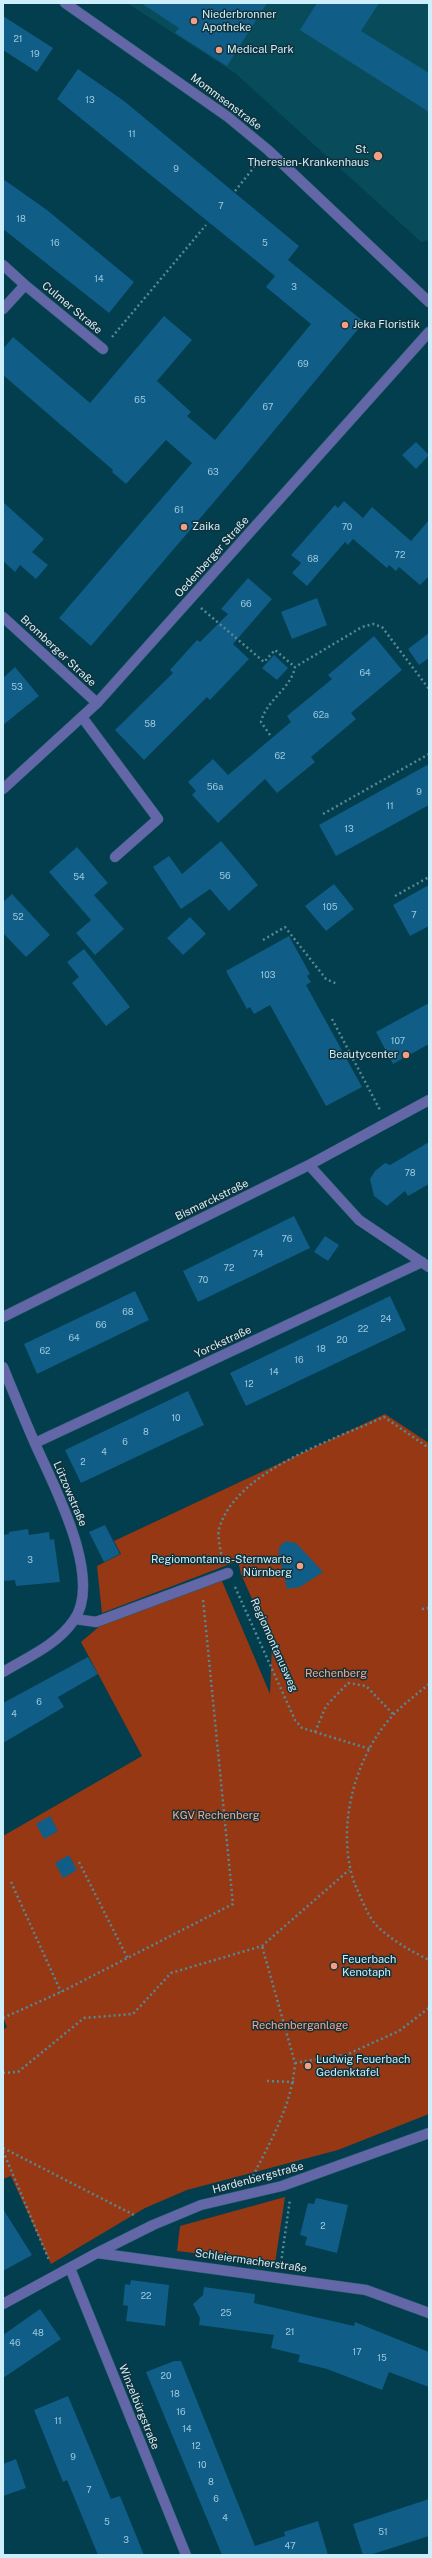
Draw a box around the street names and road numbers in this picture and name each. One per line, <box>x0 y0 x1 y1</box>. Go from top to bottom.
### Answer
street label: Mommsenstraße <box>188 71 264 133</box>
street label: Culmer Straße <box>39 279 105 337</box>
street label: Oedenberger Straße <box>172 514 252 600</box>
street label: Bromberger Straße <box>18 613 98 689</box>
street label: Bismarckstraße <box>173 1177 251 1223</box>
street label: Yorckstraße <box>193 1323 253 1361</box>
street label: Lützowstraße <box>50 1459 90 1529</box>
street label: Regiomontanusweg <box>247 1596 301 1694</box>
street label: Hardenbergstraße <box>211 2159 305 2197</box>
street label: Schleiermacherstraße <box>194 2247 308 2275</box>
street label: Winzelbürgstraße <box>116 2362 162 2452</box>

